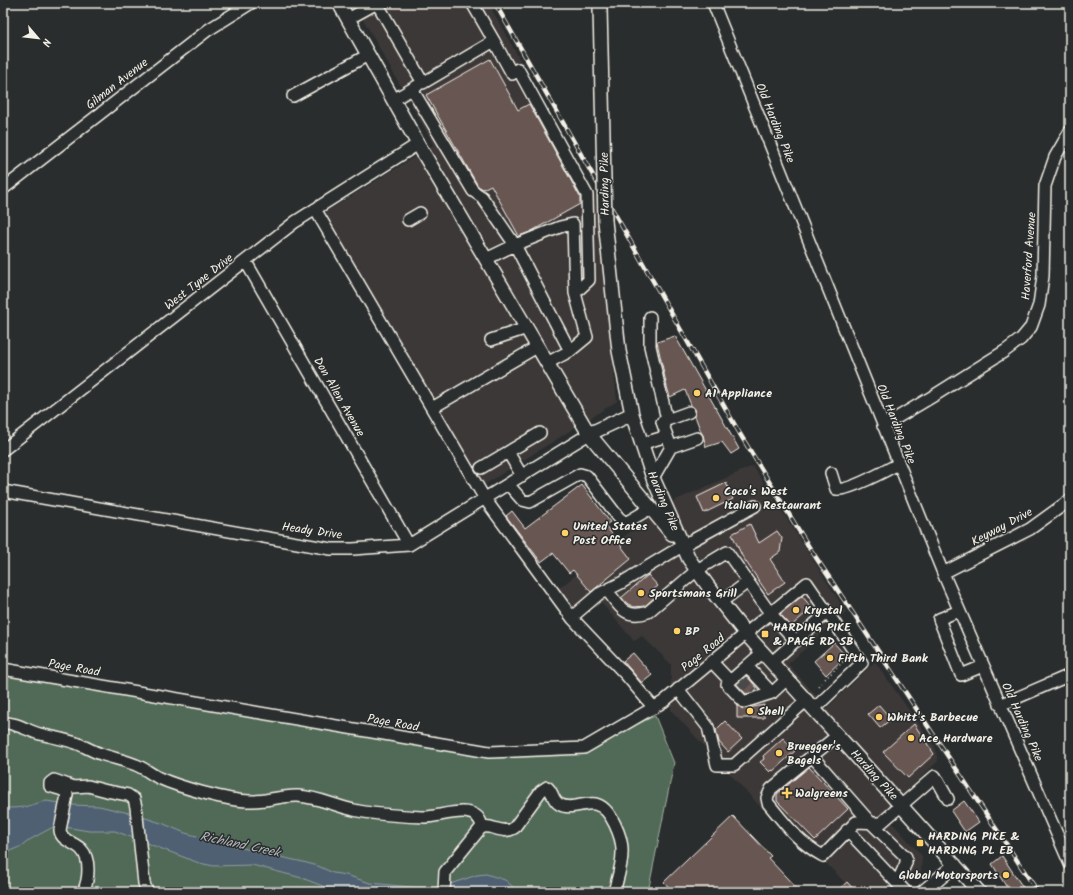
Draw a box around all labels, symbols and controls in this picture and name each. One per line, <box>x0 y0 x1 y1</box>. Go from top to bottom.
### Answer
north arrow <box>18 18 58 58</box>
text: N <box>36 35 56 50</box>
street label: Gilman Avenue <box>82 53 153 115</box>
street label: Old Harding Pike <box>750 80 800 166</box>
street label: Harding Pike <box>595 151 615 216</box>
street label: Haverford Avenue <box>1016 211 1042 301</box>
street label: West Tyne Drive <box>160 249 238 315</box>
street label: Don Allen Avenue <box>308 353 370 441</box>
street label: Old Harding Pike <box>871 381 921 467</box>
place label: A1 Appliance <box>705 384 772 403</box>
marker: A1 Appliance <box>692 388 702 398</box>
street label: Harding Pike <box>642 468 684 535</box>
place label: Coco's West Italian Restaurant <box>724 482 822 515</box>
marker: Coco's West Italian Restaurant <box>711 493 721 503</box>
street label: Keyway Drive <box>968 503 1037 551</box>
street label: Heady Drive <box>281 517 344 545</box>
place label: United States Post Office <box>573 517 648 550</box>
marker: United States Post Office <box>560 528 570 538</box>
place label: Sportsmans Grill <box>649 584 738 603</box>
marker: Sportsmans Grill <box>636 588 646 598</box>
place label: Krystal <box>804 601 843 620</box>
marker: Krystal <box>791 605 801 615</box>
place label: HARDING PIKE & PAGE RD SB <box>773 618 854 651</box>
place label: BP <box>685 622 699 641</box>
marker: BP <box>672 626 682 636</box>
street label: Page Road <box>677 629 730 677</box>
marker: HARDING PIKE & PAGE RD SB <box>760 629 770 639</box>
place label: Fifth Third Bank <box>838 649 929 668</box>
marker: Fifth Third Bank <box>825 653 835 663</box>
street label: Page Road <box>47 654 102 682</box>
street label: Old Harding Pike <box>996 679 1048 765</box>
place label: Shell <box>758 702 784 721</box>
marker: Shell <box>745 706 755 716</box>
place label: Whitt's Barbecue <box>887 708 978 727</box>
street label: Page Road <box>366 709 421 737</box>
marker: Whitt's Barbecue <box>874 712 884 722</box>
place label: Ace Hardware <box>919 729 993 748</box>
marker: Ace Hardware <box>906 733 916 743</box>
place label: Bruegger's Bagels <box>787 737 841 770</box>
street label: Harding Pike <box>846 745 903 806</box>
marker: Bruegger's Bagels <box>774 748 784 758</box>
place label: Walgreens <box>795 784 848 803</box>
marker: Walgreens <box>782 788 792 798</box>
water label: Richland Creek <box>198 826 284 864</box>
place label: HARDING PIKE & HARDING PL EB <box>928 827 1020 860</box>
marker: HARDING PIKE & HARDING PL EB <box>915 838 925 848</box>
place label: Global Motorsports <box>899 866 998 885</box>
marker: Global Motorsports <box>1001 870 1011 880</box>

